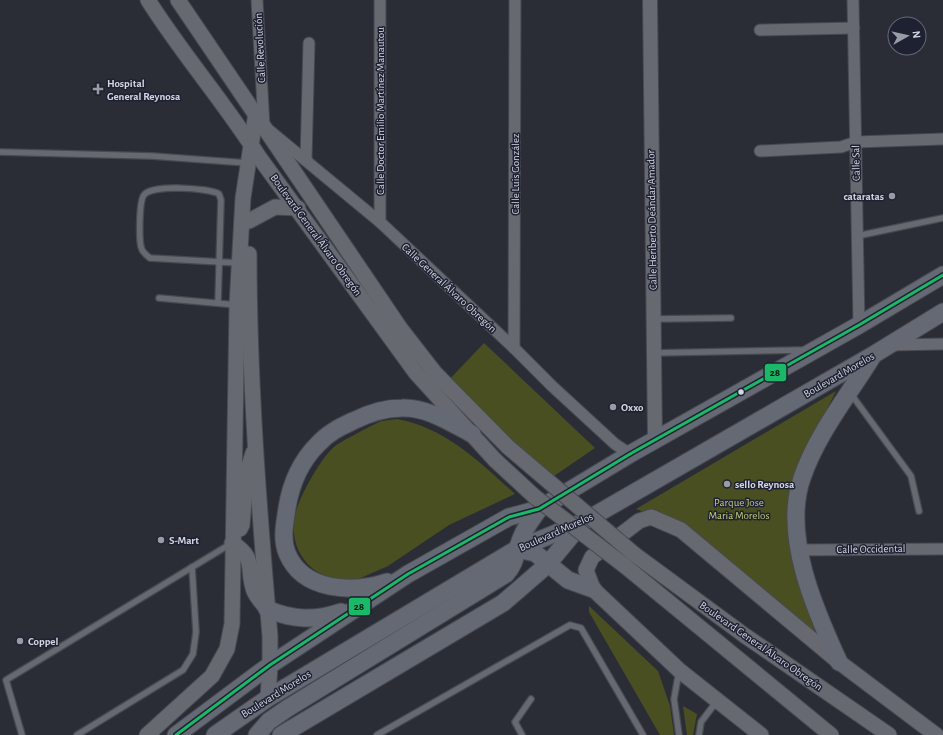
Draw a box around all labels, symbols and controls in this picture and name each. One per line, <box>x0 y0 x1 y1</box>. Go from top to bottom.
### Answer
street label: Calle Revolución <box>253 13 267 83</box>
north arrow <box>887 16 927 56</box>
street label: Calle Doctor Emilio Martínez Manautou <box>375 27 386 195</box>
text: N <box>910 30 922 39</box>
place label: Hospital General Reynosa <box>107 78 181 102</box>
marker: Hospital General Reynosa <box>92 83 104 95</box>
street label: Calle Luis González <box>510 133 521 215</box>
street label: Calle Sal <box>850 145 862 181</box>
street label: Calle Heriberto Deándar Amador <box>645 149 659 290</box>
street label: Boulevard General Álvaro Obregón <box>268 172 364 298</box>
place label: cataratas <box>843 191 884 202</box>
marker: cataratas <box>887 191 897 201</box>
street label: Calle General Álvaro Obregón <box>400 241 499 335</box>
street label: Boulevard Morelos <box>802 350 876 400</box>
line badge: 28 <box>764 363 787 382</box>
text: 28 <box>770 367 780 378</box>
unlabelled marker <box>736 387 746 397</box>
marker: Oxxo <box>608 402 618 412</box>
place label: Oxxo <box>621 402 644 413</box>
marker: sello Reynosa <box>722 479 732 489</box>
place label: sello Reynosa <box>735 479 795 490</box>
park label: Parque Jose Maria Morelos <box>708 497 770 521</box>
street label: Boulevard Morelos <box>517 511 595 553</box>
marker: S-Mart <box>156 535 166 545</box>
place label: S-Mart <box>169 535 199 546</box>
street label: Calle Occidental <box>836 543 906 555</box>
line badge: 28 <box>348 597 371 616</box>
street label: Boulevard General Álvaro Obregón <box>698 599 825 693</box>
text: 28 <box>354 601 364 612</box>
marker: Coppel <box>15 636 25 646</box>
place label: Coppel <box>28 636 58 647</box>
street label: Boulevard Morelos <box>239 668 313 720</box>

